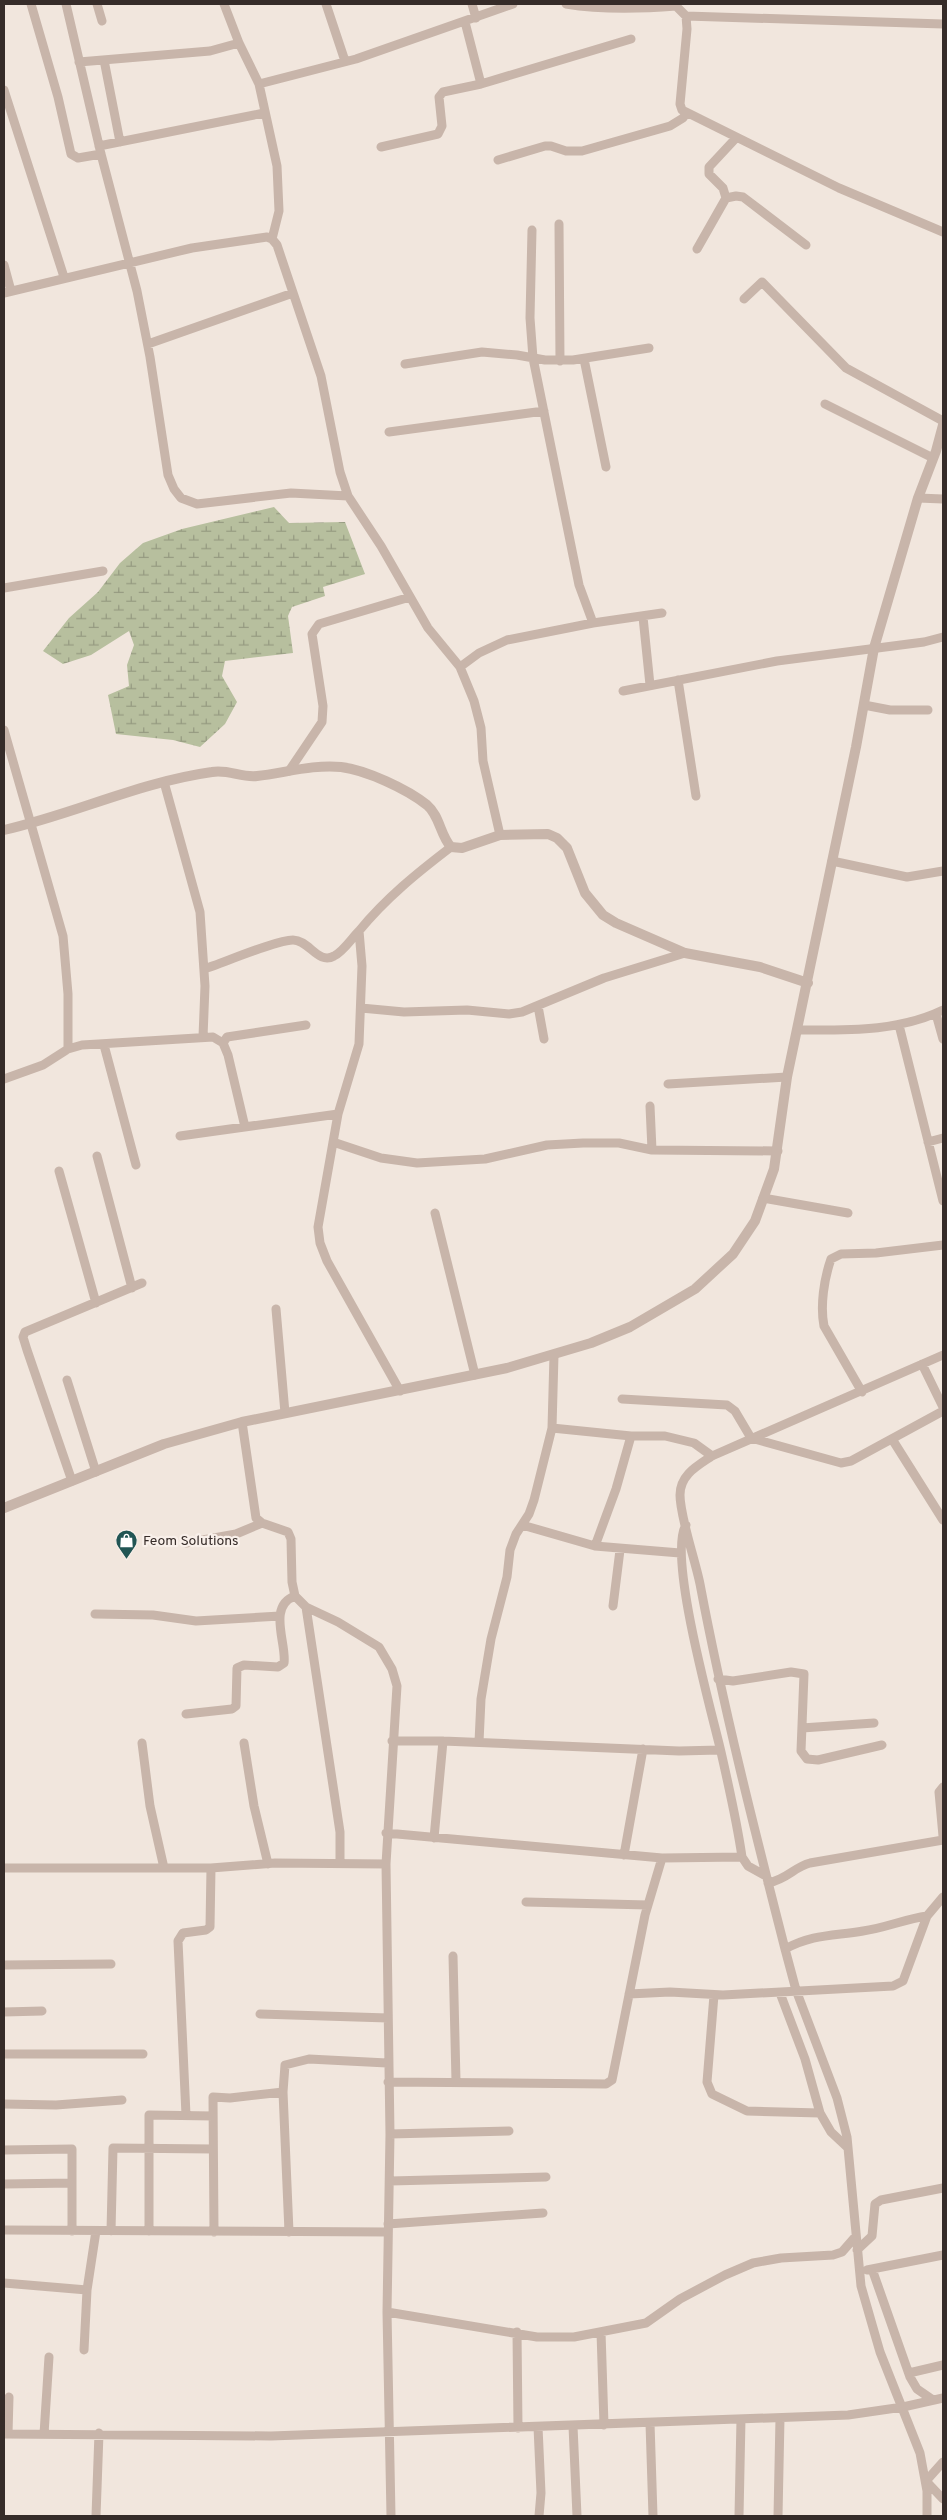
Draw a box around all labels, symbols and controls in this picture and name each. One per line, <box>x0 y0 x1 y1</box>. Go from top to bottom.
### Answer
shop icon: Feom Solutions <box>115 1529 139 1560</box>
place label: Feom Solutions <box>143 1533 239 1550</box>

